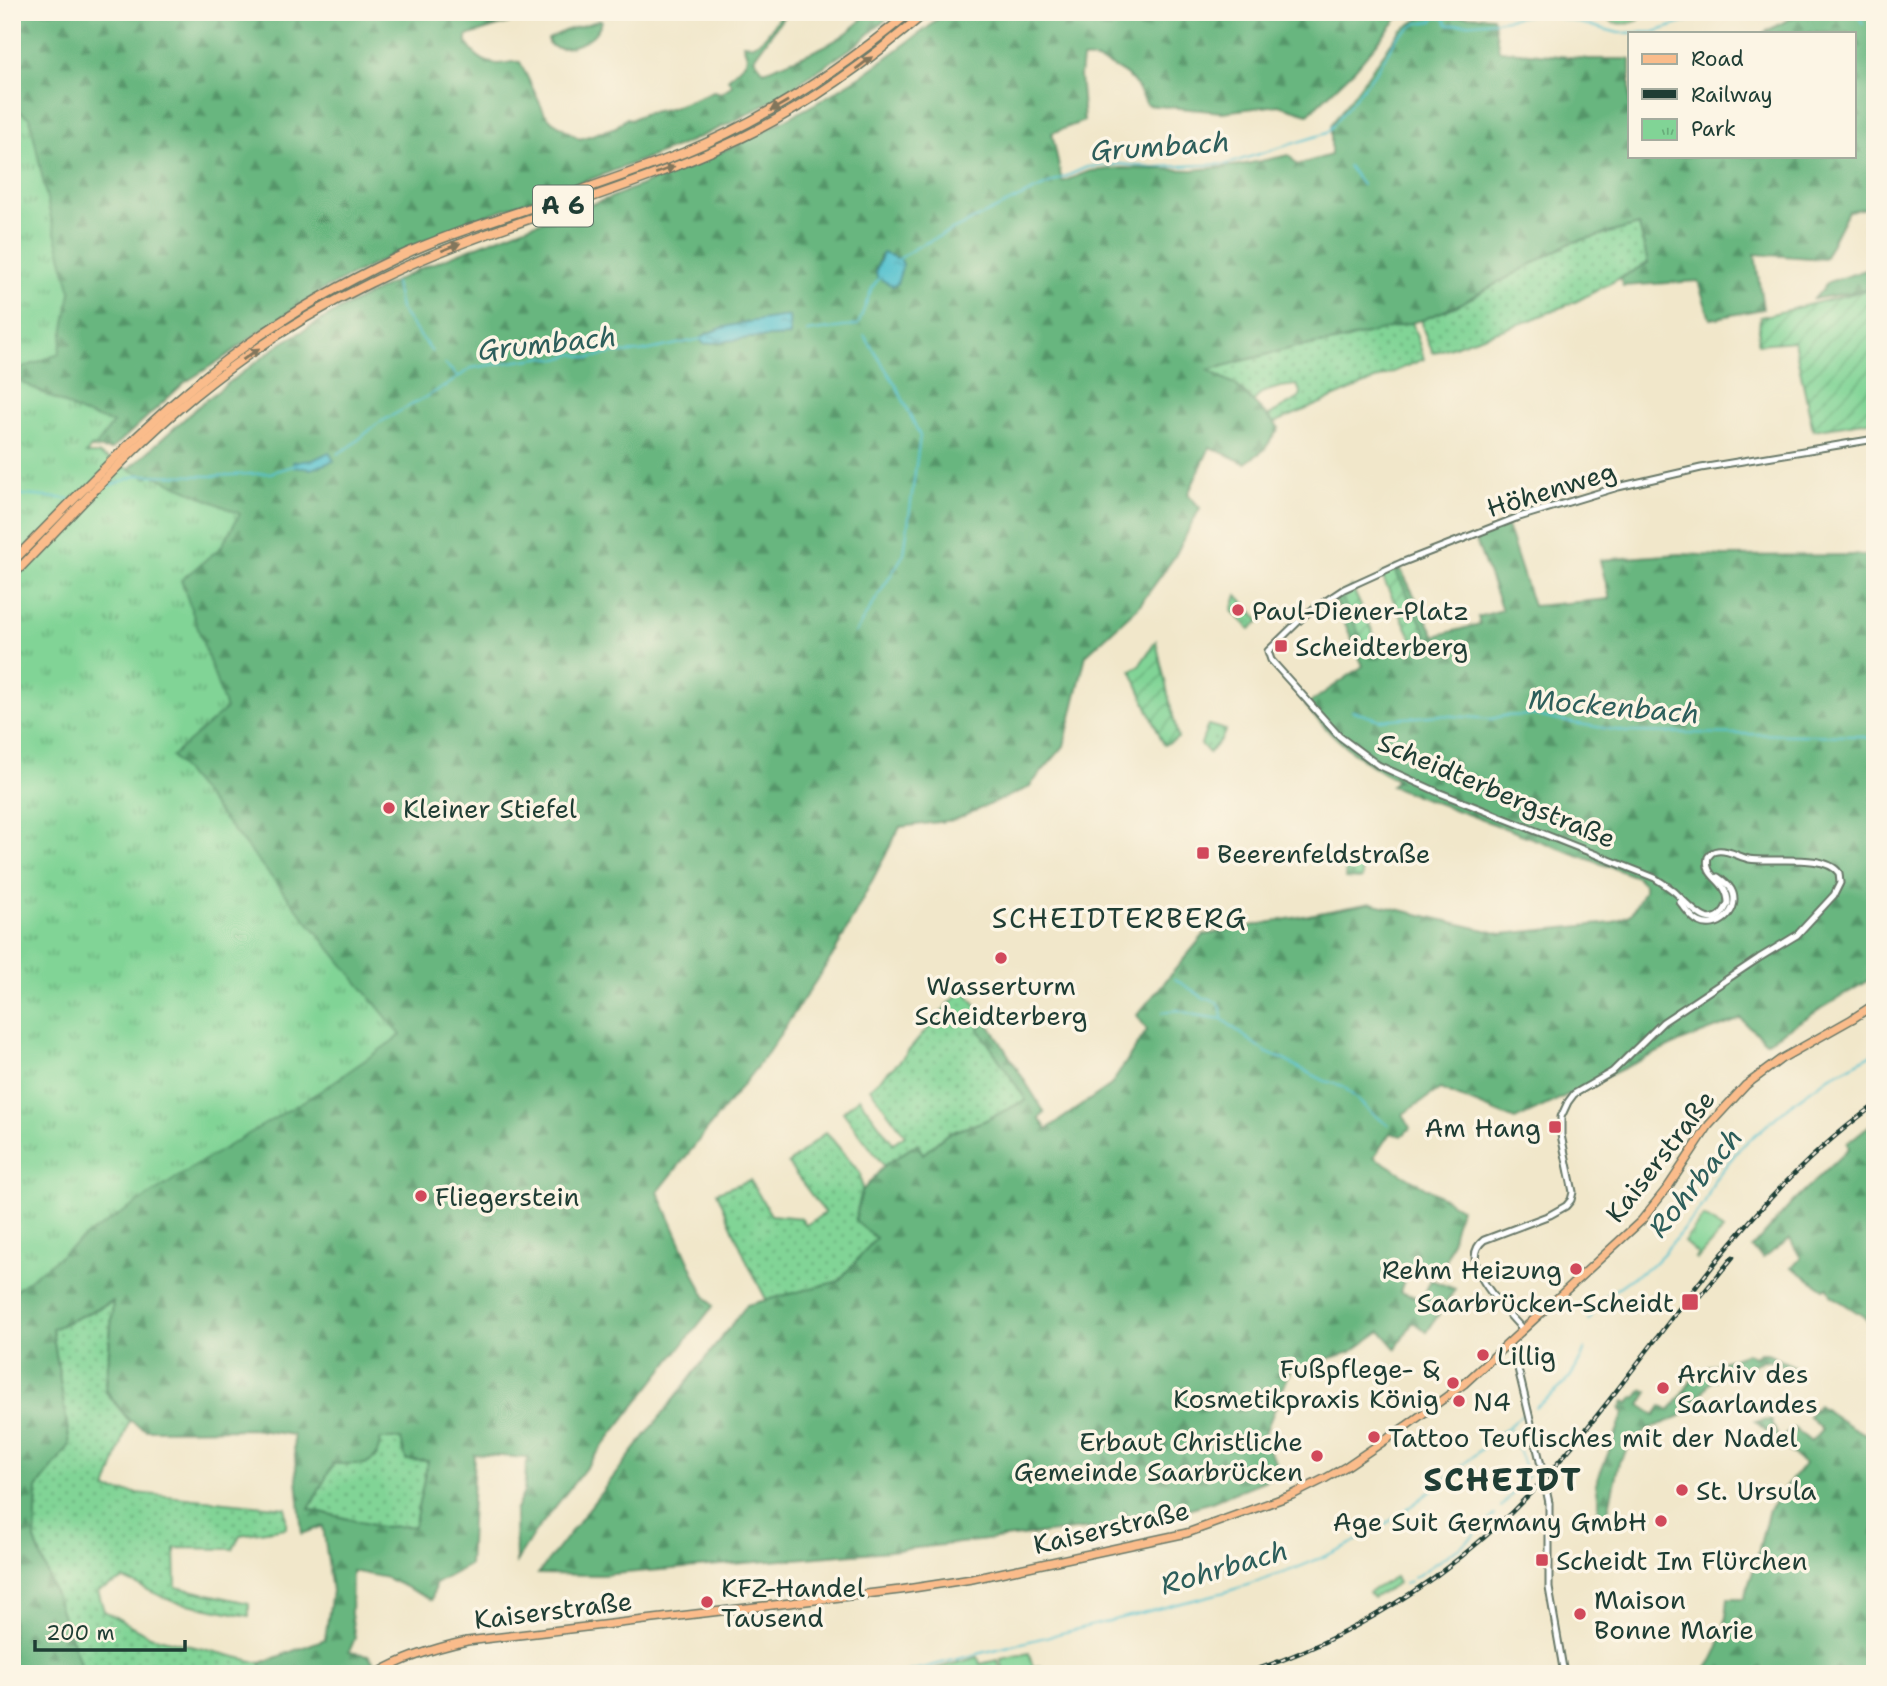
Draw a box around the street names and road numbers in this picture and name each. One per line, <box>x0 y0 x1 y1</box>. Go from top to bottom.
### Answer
road number: A 6 <box>533 186 593 226</box>
street label: Höhenweg <box>1482 453 1620 525</box>
street label: Scheidterbergstraße <box>1373 724 1621 856</box>
street label: Kaiserstraße <box>1597 1083 1723 1229</box>
street label: Kaiserstraße <box>1030 1492 1192 1562</box>
street label: Kaiserstraße <box>472 1583 634 1637</box>

